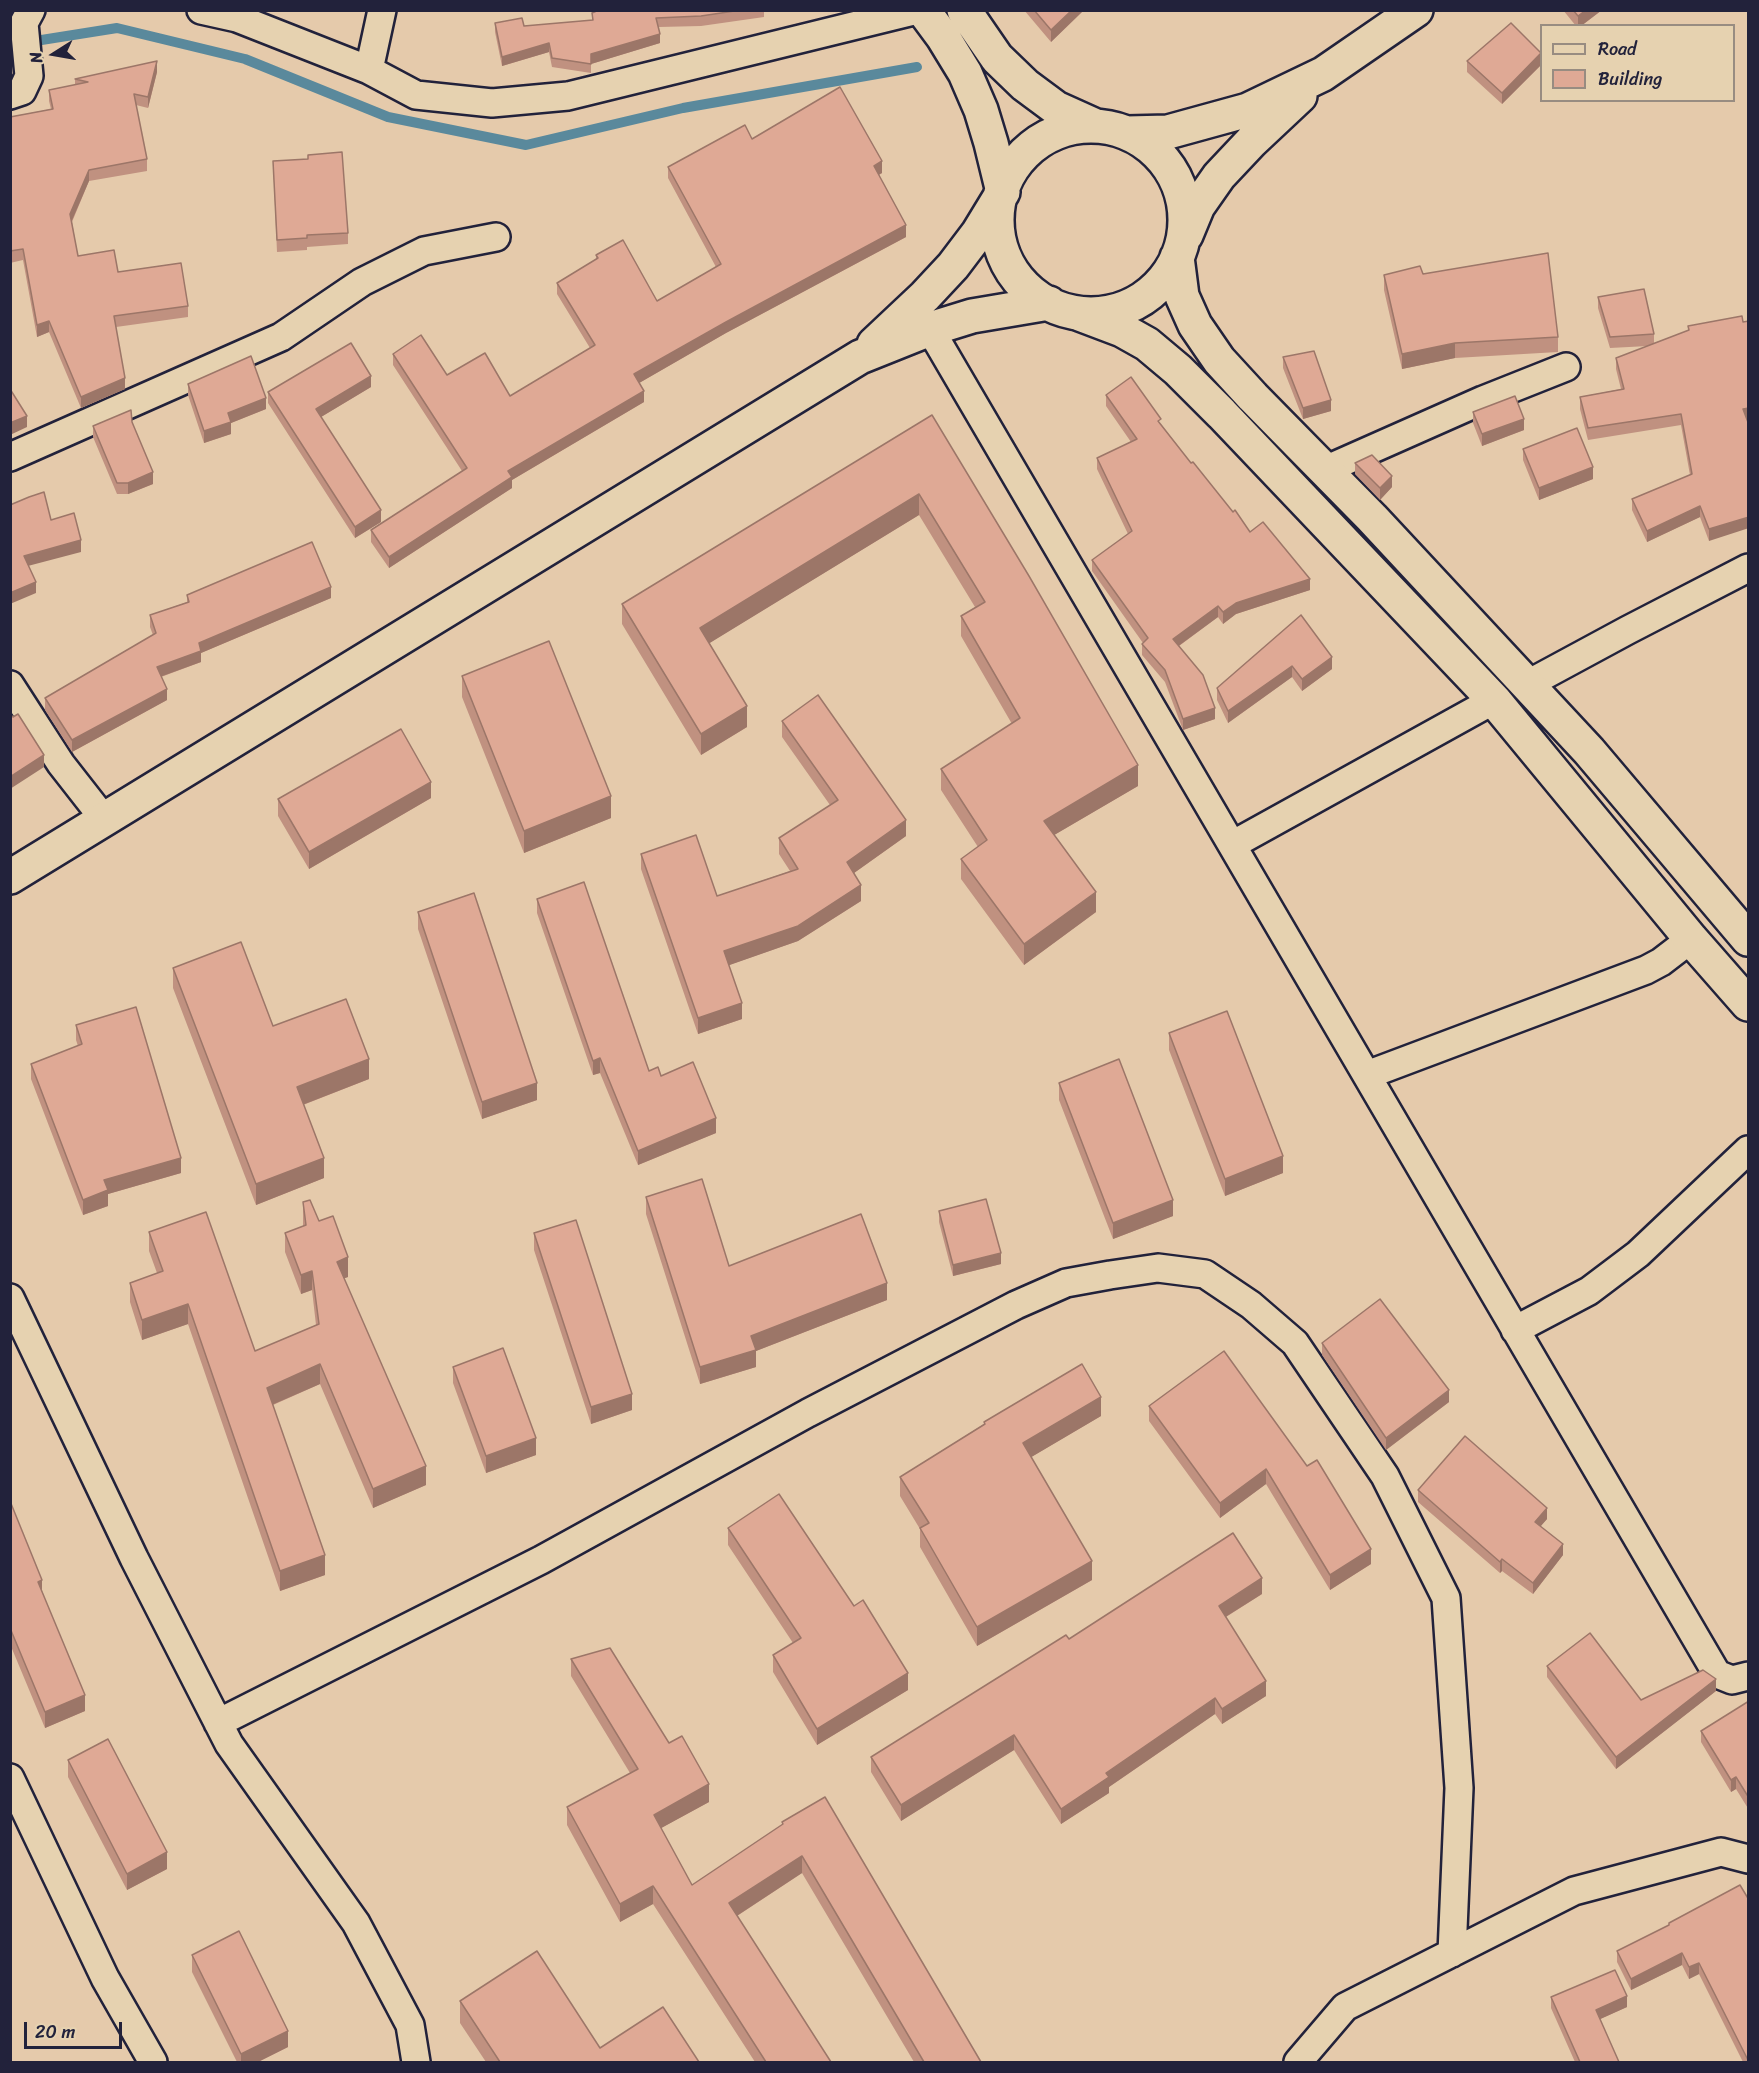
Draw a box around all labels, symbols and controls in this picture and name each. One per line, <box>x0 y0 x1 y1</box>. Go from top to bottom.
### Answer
north arrow <box>24 24 84 84</box>
legend <box>1540 24 1735 102</box>
text: Road <box>1598 33 1637 65</box>
text: N <box>21 49 51 66</box>
text: Building <box>1598 63 1662 95</box>
scale bar <box>27 2010 124 2048</box>
text: 20 m <box>35 2016 75 2048</box>

